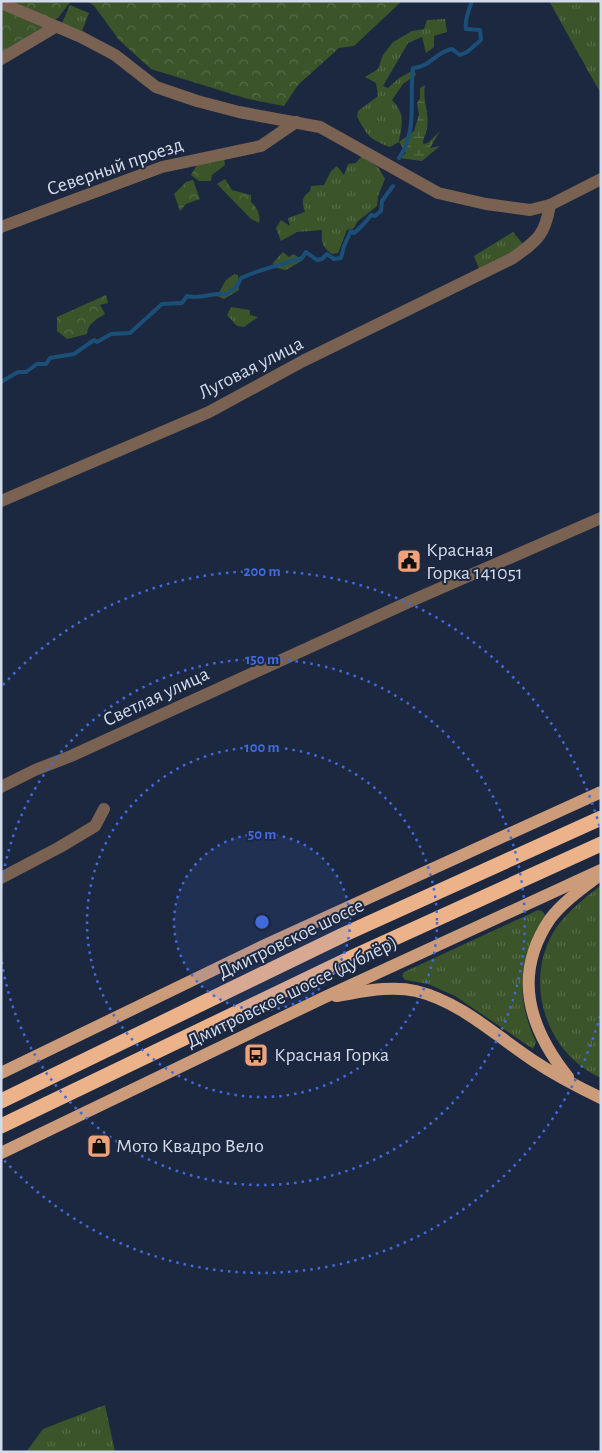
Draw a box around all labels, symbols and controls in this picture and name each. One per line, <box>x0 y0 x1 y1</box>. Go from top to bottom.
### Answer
street label: Северный проезд <box>44 134 186 200</box>
street label: Луговая улица <box>196 333 306 403</box>
place label: Красная Горка 141051 <box>426 540 523 583</box>
public building icon: Красная Горка 141051 <box>396 548 422 574</box>
text: 200 m <box>243 564 281 579</box>
text: 150 m <box>245 652 279 667</box>
street label: Светлая улица <box>100 664 212 730</box>
text: 100 m <box>244 740 280 755</box>
text: 50 m <box>248 827 276 842</box>
street label: Дмитровское шоссе <box>215 895 367 983</box>
centre of rings <box>253 913 271 931</box>
street label: Дмитровское шоссе (дублёр) <box>184 932 400 1052</box>
bus stop icon: Красная Горка <box>243 1042 269 1068</box>
place label: Красная Горка <box>274 1045 389 1065</box>
shop icon: Мото Квадро Вело <box>86 1133 112 1159</box>
place label: Мото Квадро Вело <box>116 1136 264 1156</box>

